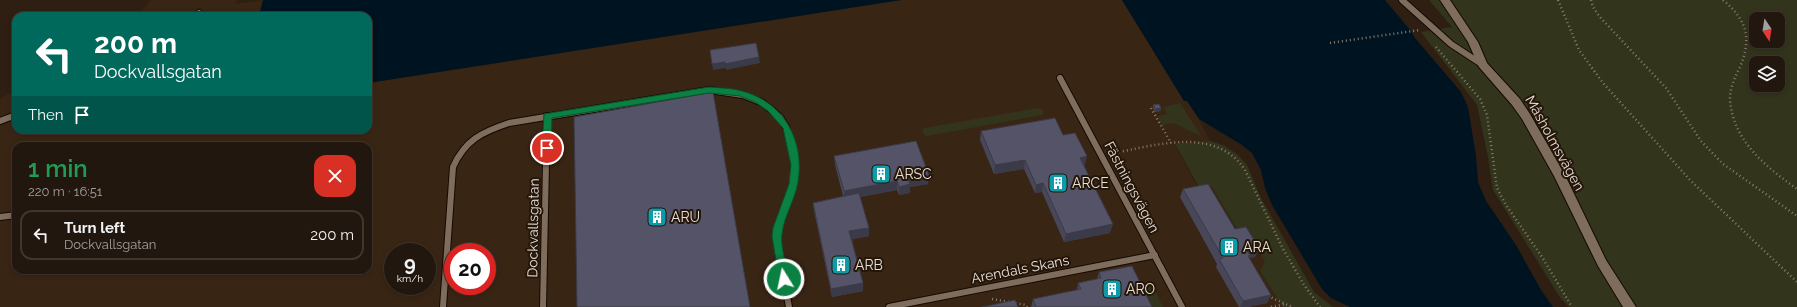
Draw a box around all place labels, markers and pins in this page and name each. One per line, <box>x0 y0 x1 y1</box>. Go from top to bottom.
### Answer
pin <box>530 131 564 165</box>
building icon: ARSC <box>870 163 892 185</box>
place label: ARSC <box>895 166 932 182</box>
building icon: ARCE <box>1047 172 1069 194</box>
place label: ARCE <box>1072 175 1109 191</box>
building icon: ARU <box>646 206 668 228</box>
place label: ARU <box>671 209 700 225</box>
building icon: ARA <box>1218 236 1240 258</box>
place label: ARA <box>1243 239 1272 255</box>
building icon: ARB <box>830 254 852 276</box>
place label: ARB <box>855 257 883 273</box>
building icon: ARO <box>1101 278 1123 300</box>
place label: ARO <box>1126 281 1155 297</box>

